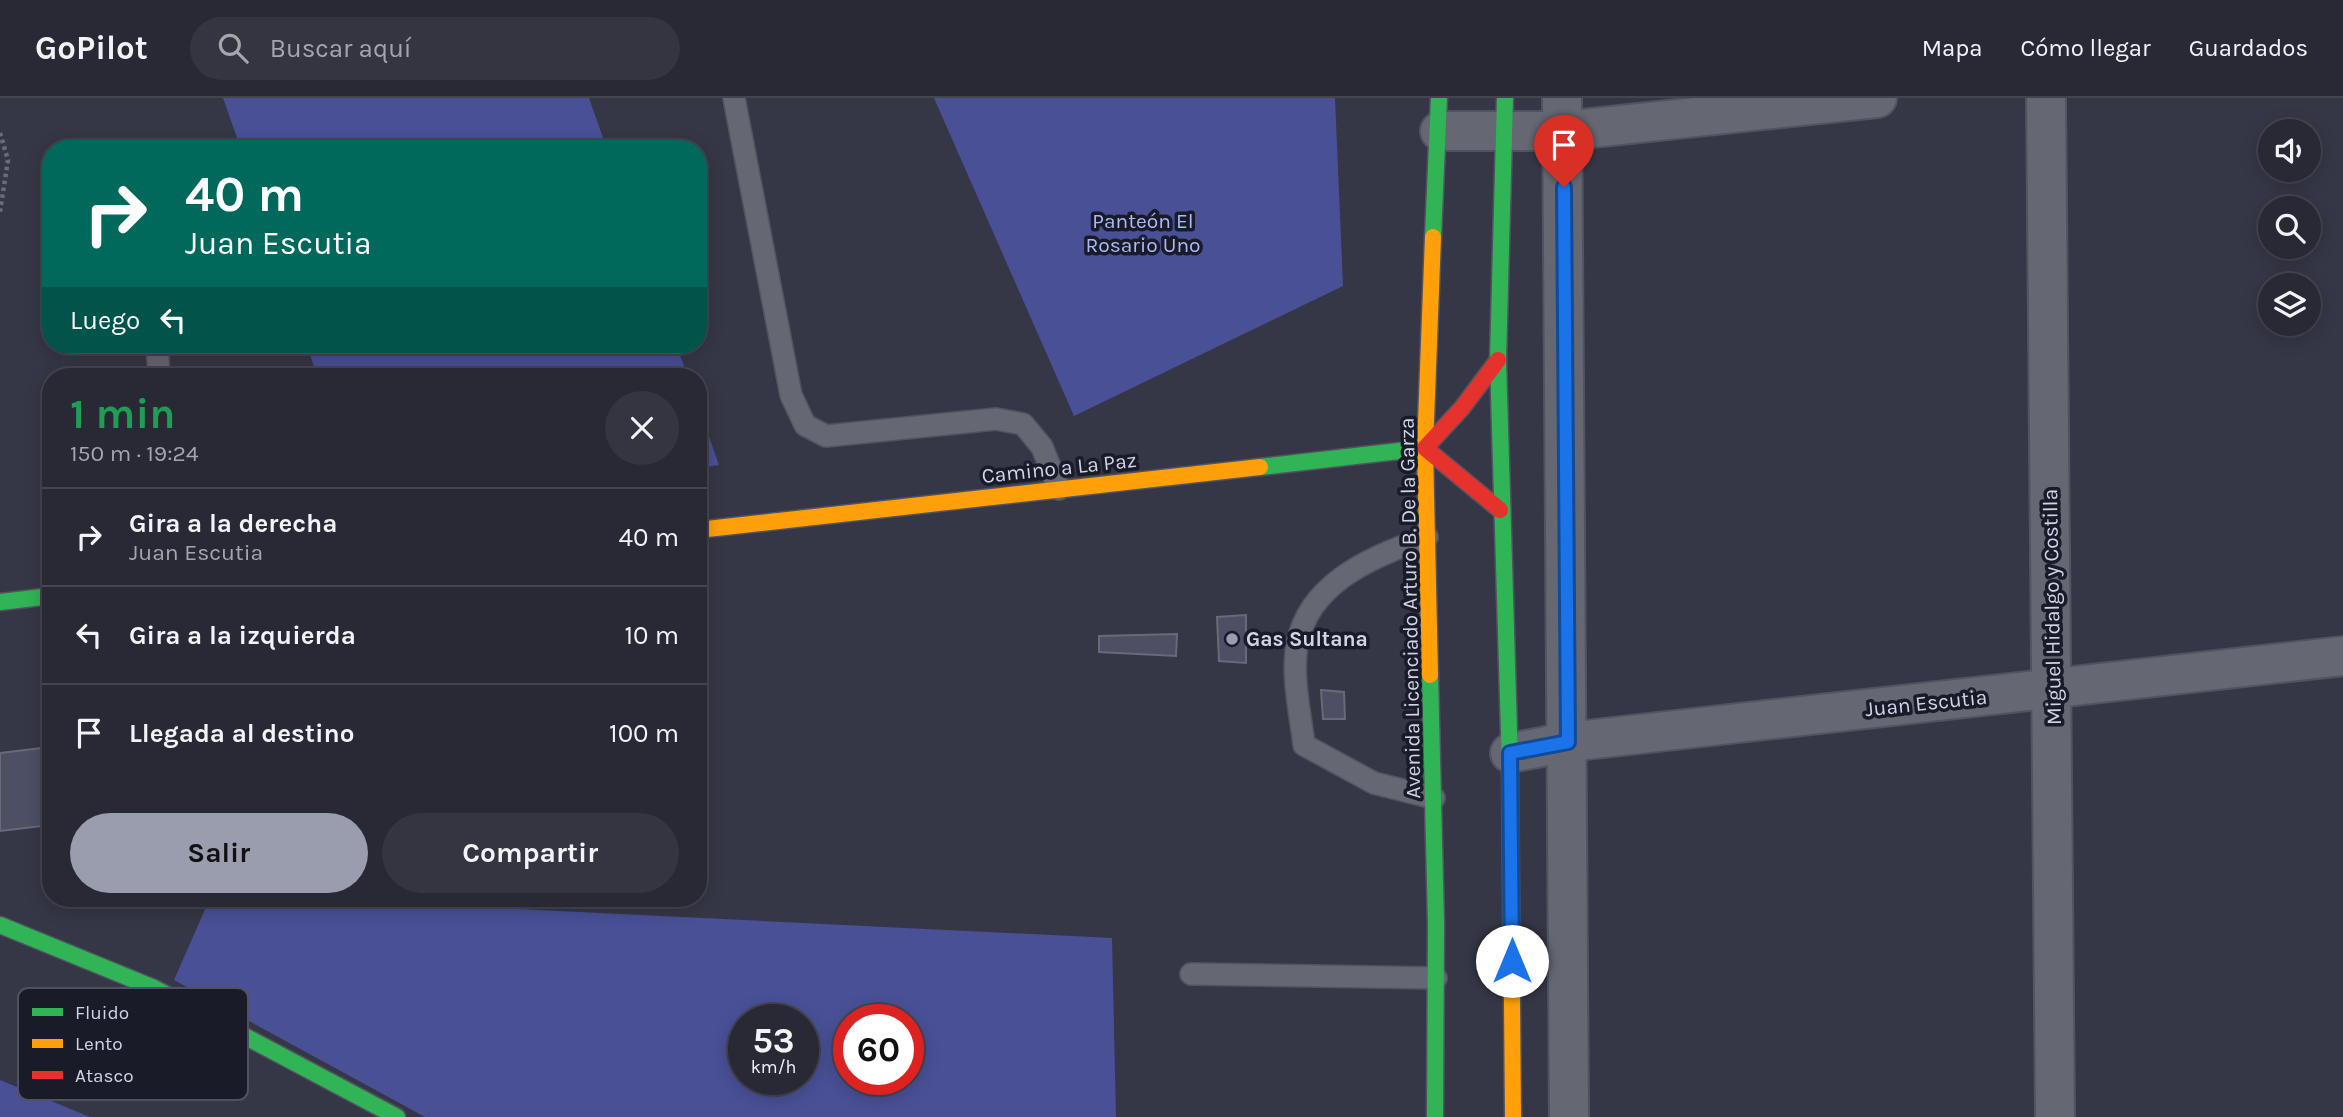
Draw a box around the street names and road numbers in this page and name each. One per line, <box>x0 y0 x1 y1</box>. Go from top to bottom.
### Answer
street label: Avenida Licenciado Arturo B. De la Garza <box>1395 417 1425 799</box>
street label: Camino a La Paz <box>980 448 1138 488</box>
street label: Miguel Hidalgo y Costilla <box>2038 489 2066 725</box>
street label: Juan Escutia <box>1864 685 1988 721</box>

